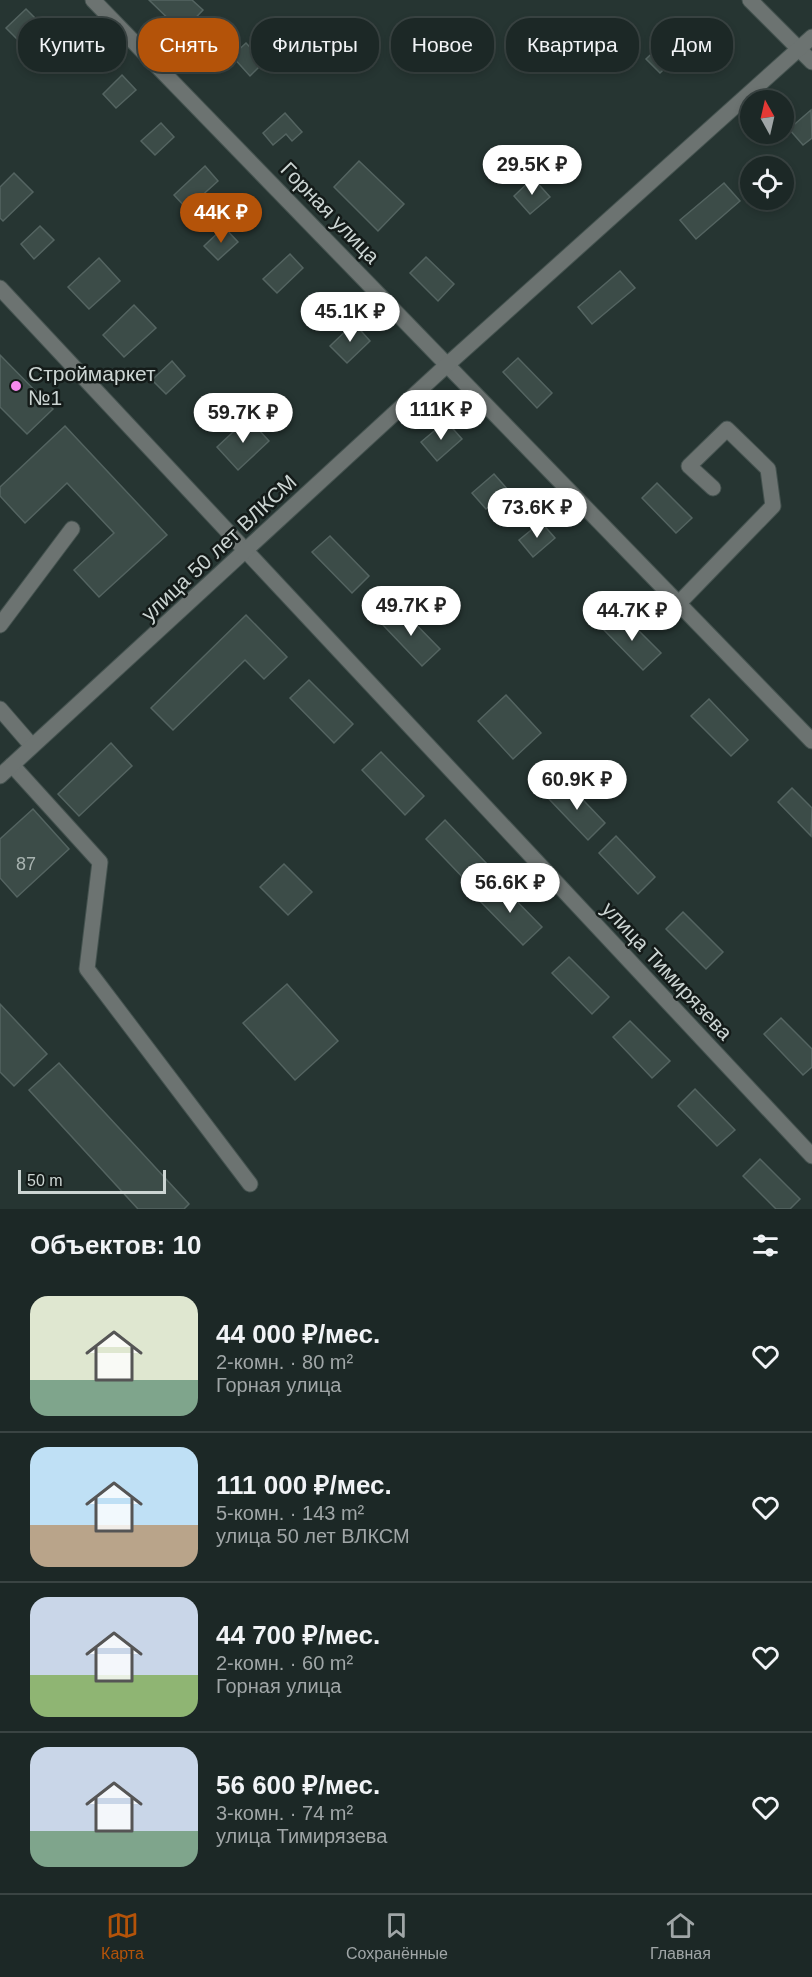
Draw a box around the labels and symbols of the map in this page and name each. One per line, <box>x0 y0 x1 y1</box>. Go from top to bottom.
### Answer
north arrow <box>740 90 794 144</box>
pin: 29.5K ₽ <box>477 145 587 196</box>
street label: Горная улица <box>276 157 385 268</box>
pin: 44K ₽ <box>179 193 263 244</box>
pin: 45.1K ₽ <box>295 292 405 343</box>
place label: Строймаркет №1 <box>28 362 156 409</box>
marker: Строймаркет №1 <box>9 379 23 393</box>
pin: 111K ₽ <box>392 390 490 441</box>
pin: 59.7K ₽ <box>188 393 298 444</box>
street label: улица 50 лет ВЛКСМ <box>136 470 301 625</box>
pin: 73.6K ₽ <box>482 488 592 539</box>
pin: 49.7K ₽ <box>356 586 466 637</box>
pin: 44.7K ₽ <box>577 591 687 642</box>
pin: 60.9K ₽ <box>522 760 632 811</box>
house number: 87 <box>16 854 36 874</box>
pin: 56.6K ₽ <box>455 863 565 914</box>
street label: улица Тимирязева <box>598 897 737 1045</box>
scale bar <box>18 1167 166 1194</box>

